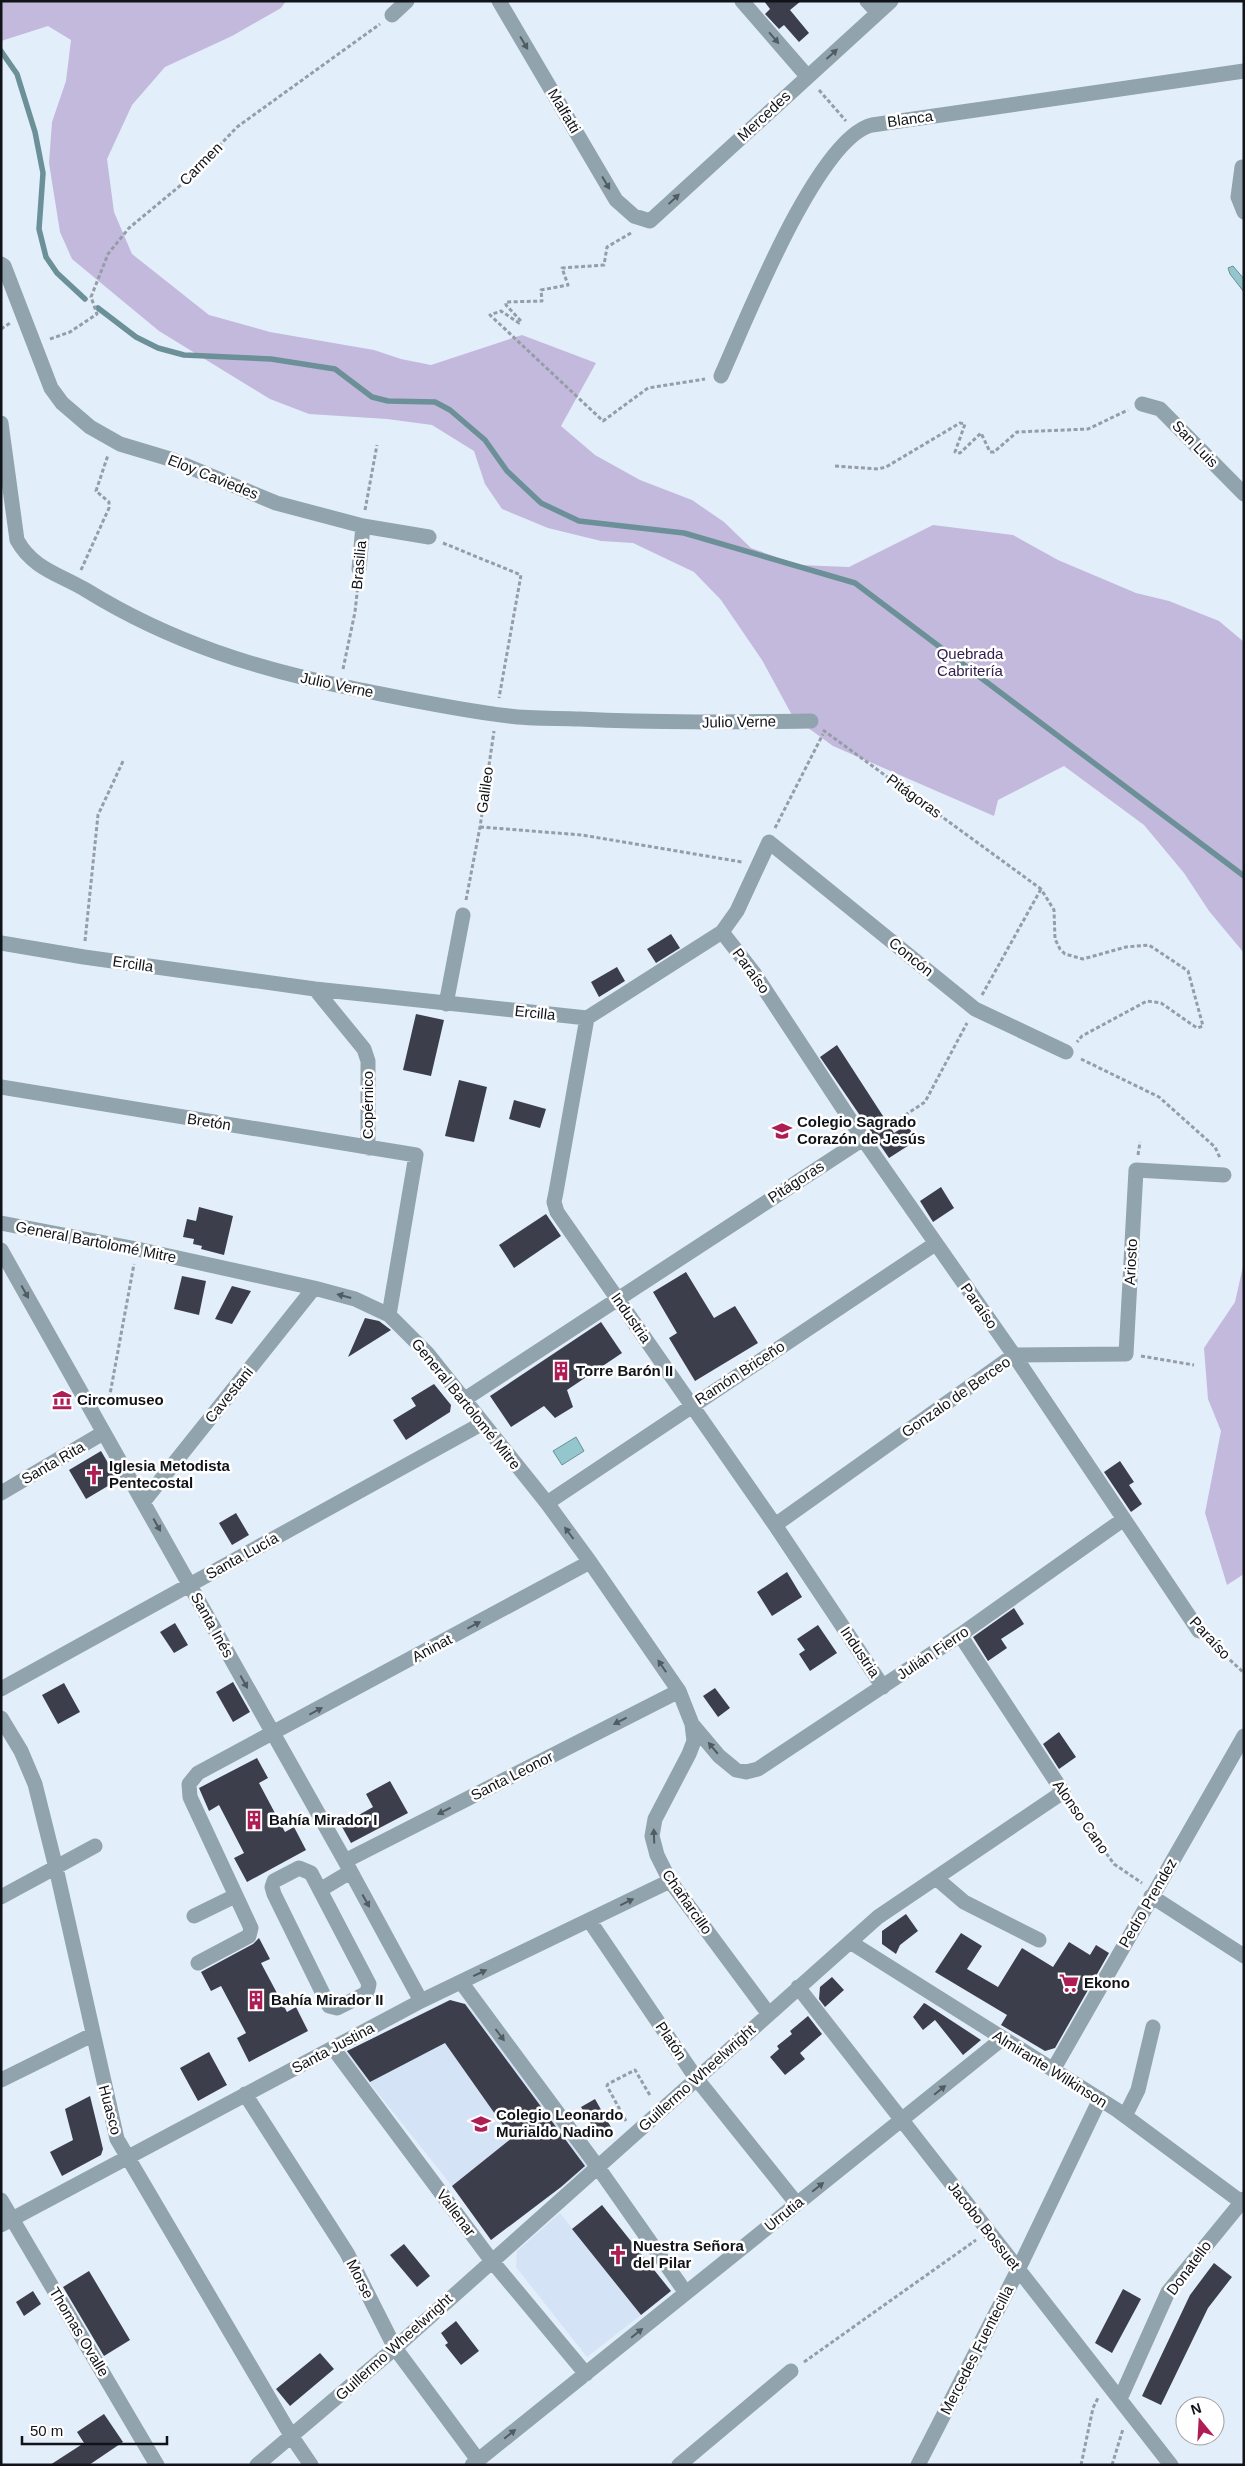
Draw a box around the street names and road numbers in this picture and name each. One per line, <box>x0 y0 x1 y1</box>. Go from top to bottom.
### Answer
street label: Malfatti <box>545 86 584 136</box>
street label: Mercedes <box>734 87 794 144</box>
street label: Blanca <box>886 107 934 130</box>
street label: Carmen <box>176 139 226 189</box>
street label: San Luis <box>1169 417 1222 471</box>
street label: Eloy Caviedes <box>166 451 261 502</box>
street label: Brasilia <box>348 539 369 590</box>
street label: Julio Verne <box>299 668 375 701</box>
street label: Julio Verne <box>702 712 776 731</box>
street label: Galileo <box>473 766 496 814</box>
street label: Pitágoras <box>884 770 945 821</box>
street label: Concón <box>886 934 937 979</box>
street label: Paraíso <box>729 945 773 997</box>
street label: Ercilla <box>112 952 155 975</box>
street label: Ercilla <box>514 1002 557 1023</box>
street label: Copérnico <box>359 1071 376 1139</box>
street label: Bretón <box>186 1110 232 1133</box>
street label: Pitágoras <box>765 1157 827 1206</box>
street label: General Bartolomé Mitre <box>14 1218 178 1265</box>
street label: Ariosto <box>1121 1238 1140 1286</box>
street label: Paraíso <box>958 1280 1001 1332</box>
street label: Industria <box>608 1289 655 1347</box>
street label: General Bartolomé Mitre <box>408 1335 524 1473</box>
street label: Ramón Briceño <box>692 1337 788 1408</box>
street label: Gonzalo de Berceo <box>898 1353 1013 1440</box>
street label: Cavestani <box>201 1363 256 1426</box>
street label: Santa Rita <box>18 1437 88 1487</box>
street label: Santa Lucía <box>203 1528 281 1582</box>
street label: Santa Inés <box>188 1589 237 1660</box>
street label: Paraíso <box>1187 1613 1234 1662</box>
street label: Julián Fierro <box>894 1622 972 1683</box>
street label: Industria <box>837 1623 884 1681</box>
street label: Aninat <box>409 1630 455 1665</box>
street label: Santa Leonor <box>468 1748 556 1804</box>
street label: Alonso Cano <box>1050 1777 1113 1857</box>
street label: Pedro Prendez <box>1115 1855 1180 1950</box>
street label: Chañarcillo <box>659 1866 716 1937</box>
street label: Santa Justina <box>289 2018 377 2076</box>
street label: Platón <box>652 2018 690 2063</box>
street label: Guillermo Wheelwright <box>635 2020 759 2134</box>
street label: Almirante Wilkinson <box>990 2026 1111 2111</box>
street label: Huasco <box>96 2083 125 2137</box>
street label: Jacobo Bossuet <box>945 2178 1024 2274</box>
street label: Vallenar <box>433 2186 479 2239</box>
street label: Urrutia <box>761 2192 807 2234</box>
street label: Donatello <box>1163 2237 1214 2298</box>
street label: Morse <box>343 2256 377 2301</box>
street label: Mercedes Fuentecilla <box>937 2282 1017 2417</box>
street label: Thomas Ovalle <box>46 2284 113 2379</box>
street label: Guillermo Wheelwright <box>332 2289 456 2403</box>

